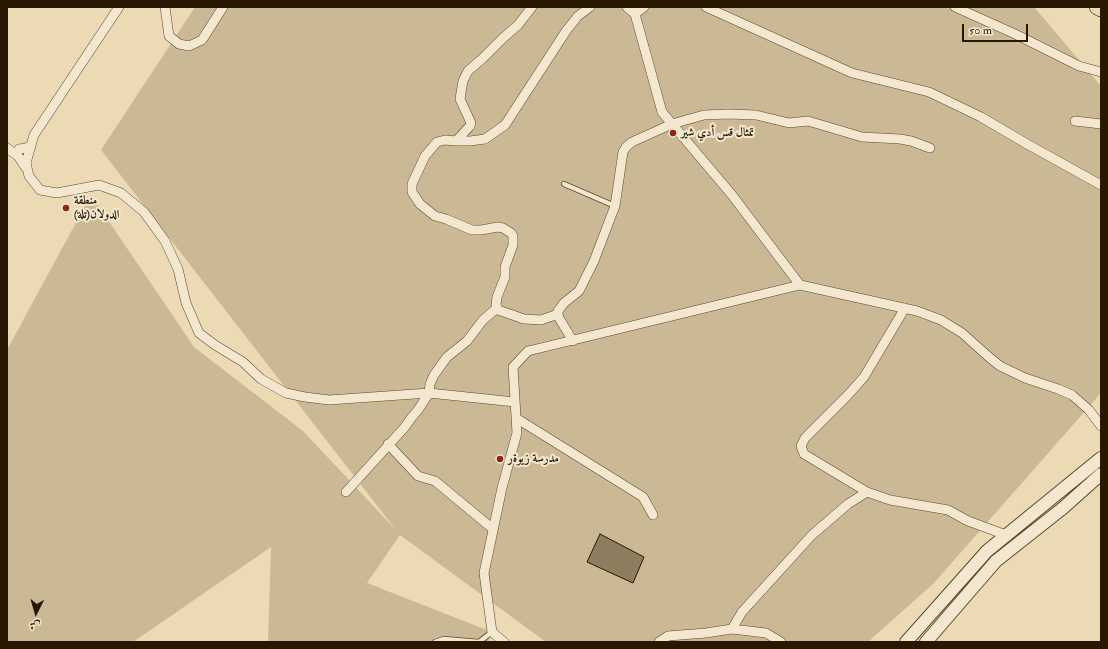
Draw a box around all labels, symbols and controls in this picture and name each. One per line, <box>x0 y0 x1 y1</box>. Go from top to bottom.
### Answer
scale bar <box>964 16 1030 42</box>
text: 50 m <box>969 23 992 38</box>
place label: تمثال قس أدي شير <box>681 126 754 140</box>
marker: تمثال قس أدي شير <box>668 128 678 138</box>
place label: منطقة الدولان(تلة) <box>74 194 119 222</box>
marker: منطقة الدولان(تلة) <box>61 203 71 213</box>
place label: مدرسة زيوةر <box>508 452 559 466</box>
marker: مدرسة زيوةر <box>495 454 505 464</box>
north arrow <box>16 593 56 633</box>
text: ش <box>29 619 41 632</box>

